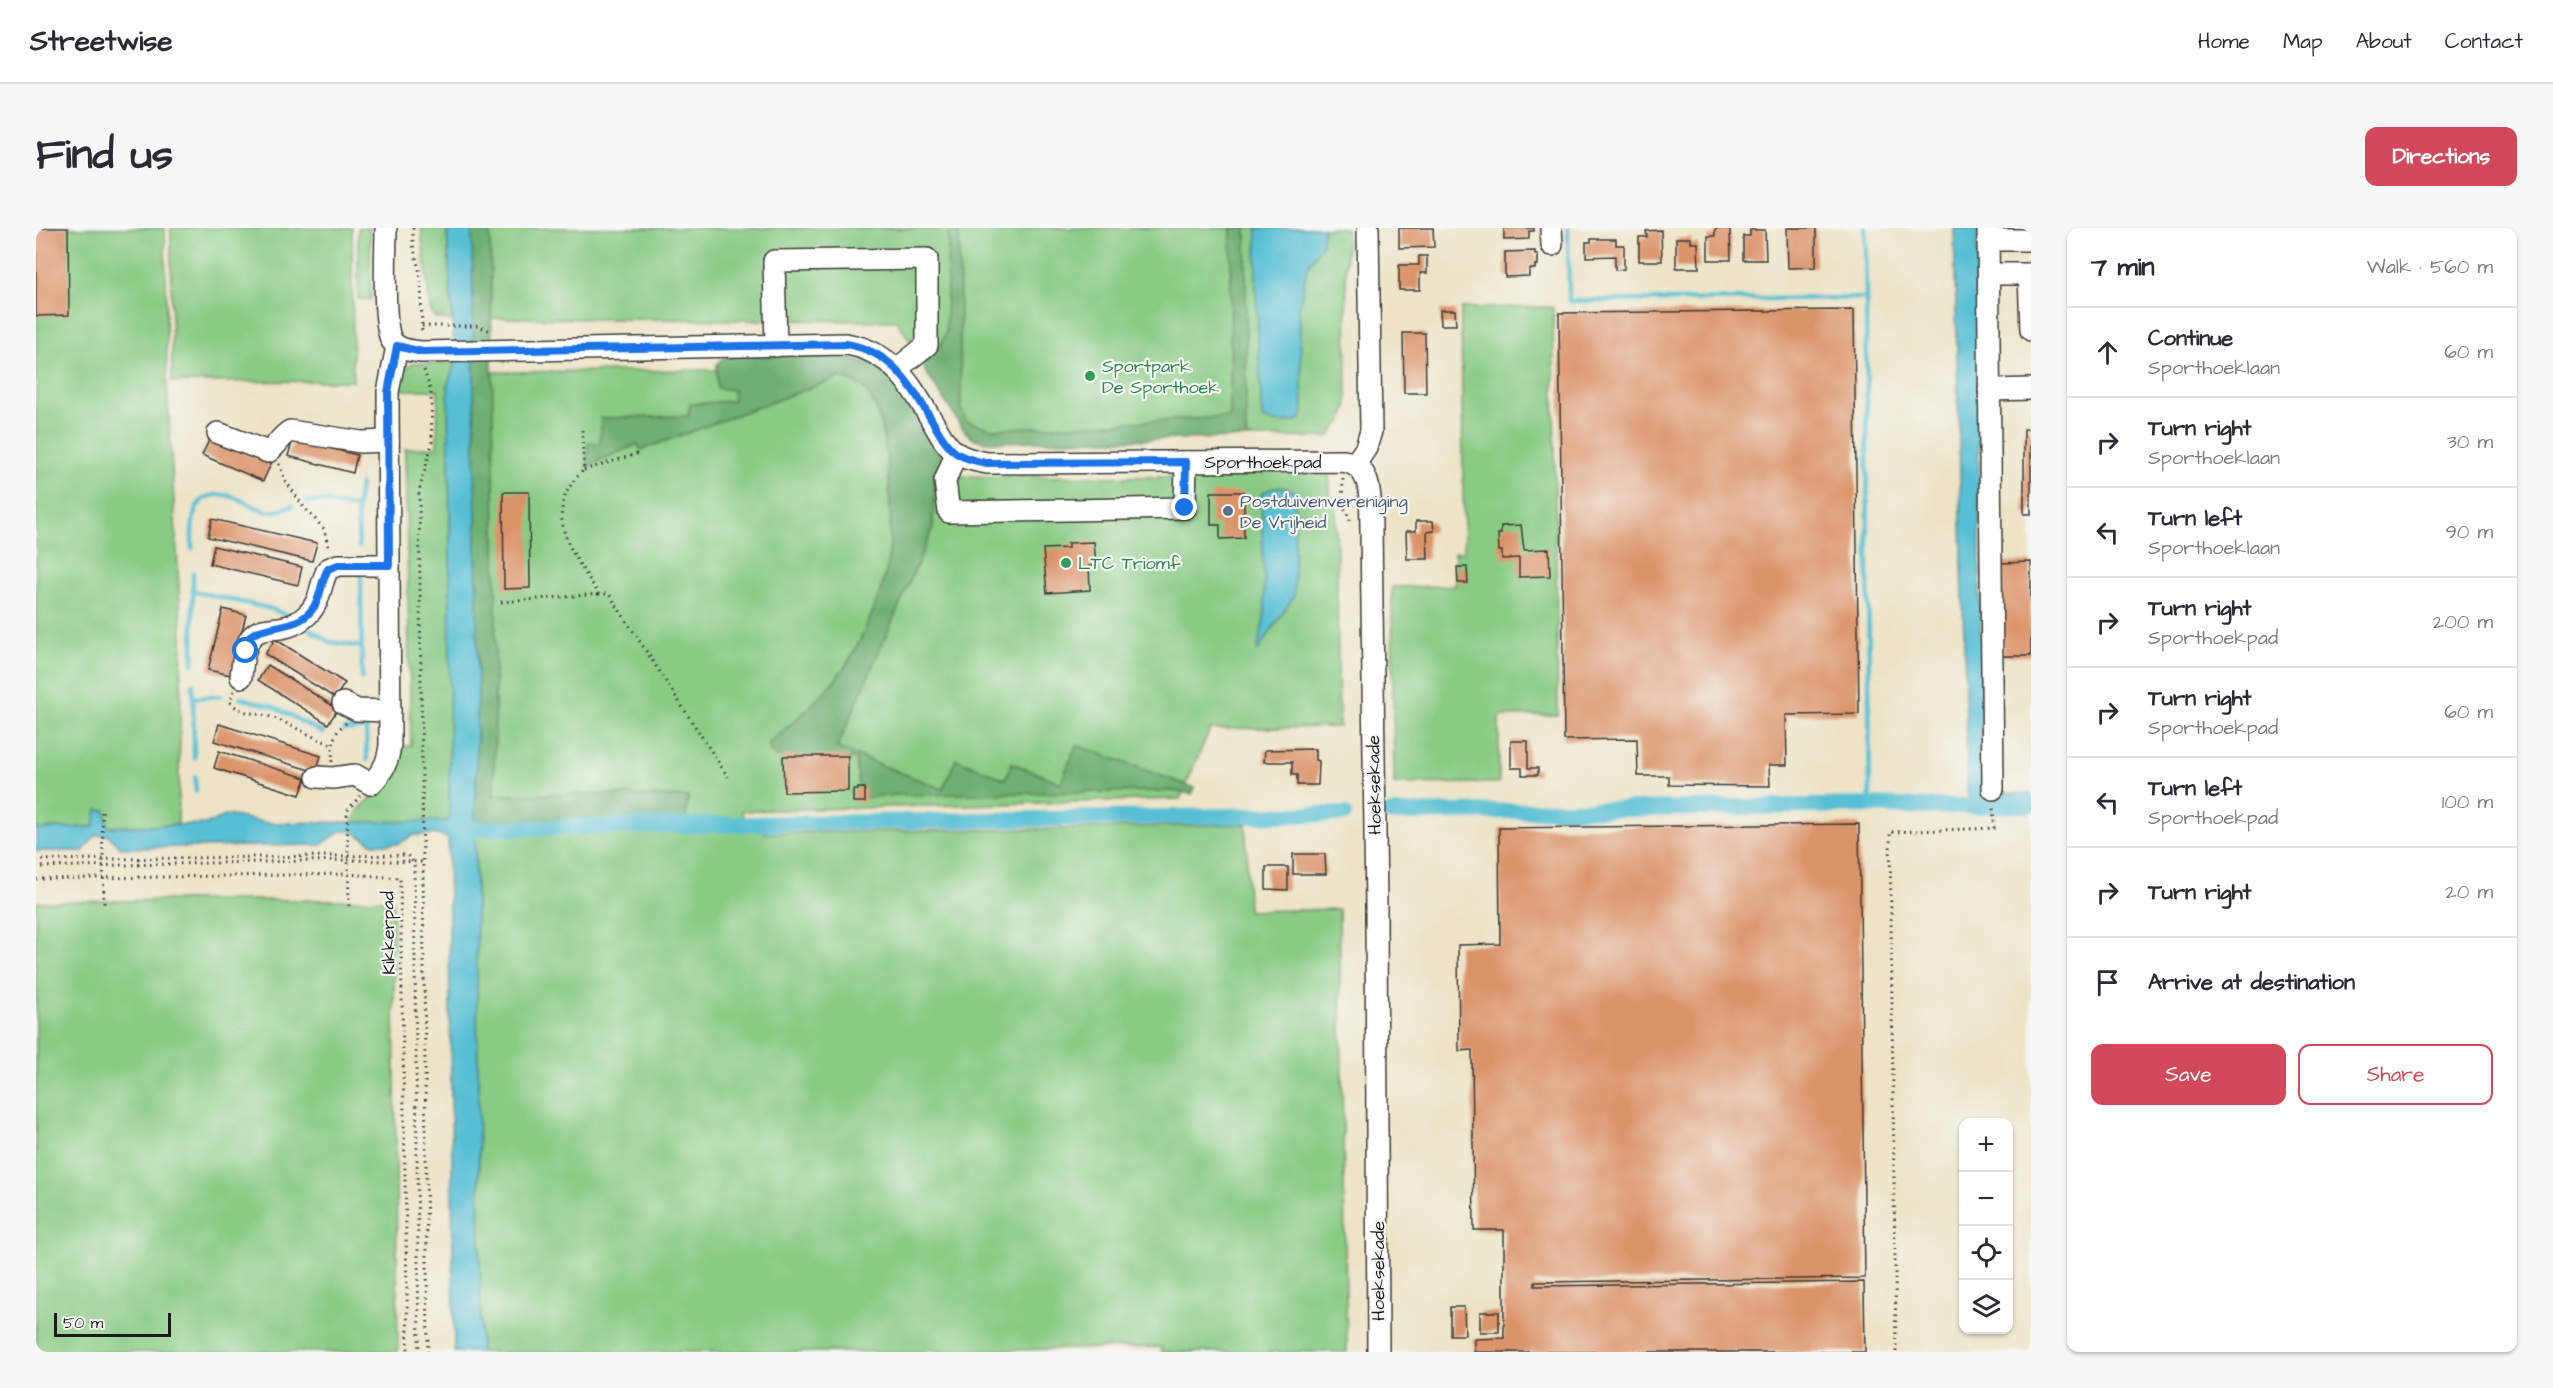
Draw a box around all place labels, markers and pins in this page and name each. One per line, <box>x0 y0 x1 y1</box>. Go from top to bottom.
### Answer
place label: Sportpark De Sporthoek <box>1102 354 1219 400</box>
marker: Sportpark De Sporthoek <box>1083 369 1097 383</box>
place label: Postduivenvereniging De Vrijheid <box>1240 489 1408 535</box>
marker: Postduivenvereniging De Vrijheid <box>1221 504 1235 518</box>
place label: LTC Triomf <box>1078 551 1181 576</box>
marker: LTC Triomf <box>1059 556 1073 570</box>

